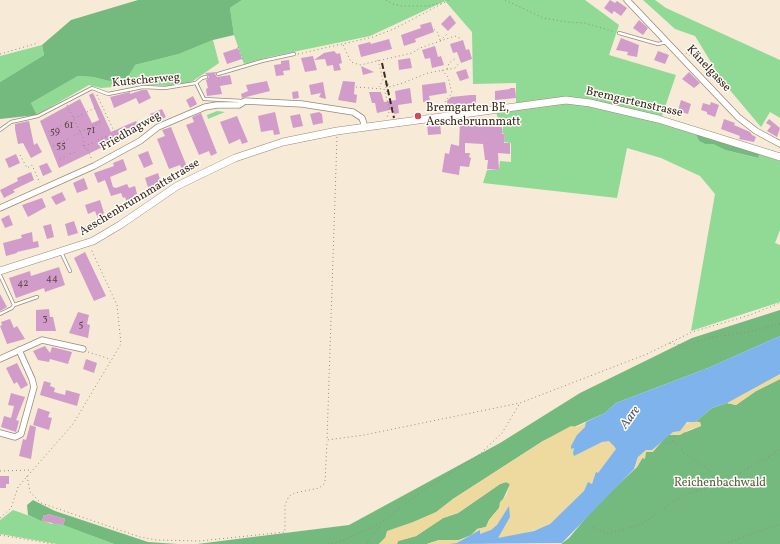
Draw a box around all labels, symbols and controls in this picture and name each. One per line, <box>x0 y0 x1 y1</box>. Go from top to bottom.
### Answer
street label: Känelgasse <box>683 43 733 95</box>
street label: Kutscherweg <box>111 71 181 91</box>
street label: Bremgartenstrasse <box>584 85 684 121</box>
place label: Bremgarten BE, Aeschebrunnmatt <box>426 102 520 130</box>
street label: Friedhagweg <box>98 109 164 155</box>
marker: Bremgarten BE, Aeschebrunnmatt <box>413 111 423 121</box>
house number: 61 <box>65 120 73 132</box>
house number: 71 <box>87 125 95 137</box>
house number: 59 <box>50 126 60 138</box>
house number: 55 <box>56 140 66 152</box>
street label: Aeschenbrunnmattstrasse <box>77 156 203 240</box>
house number: 44 <box>46 273 58 285</box>
house number: 42 <box>17 278 29 290</box>
house number: 3 <box>42 313 48 325</box>
house number: 5 <box>79 319 83 331</box>
water label: Aare <box>618 404 644 432</box>
park label: Reichenbachwald <box>674 477 766 491</box>

